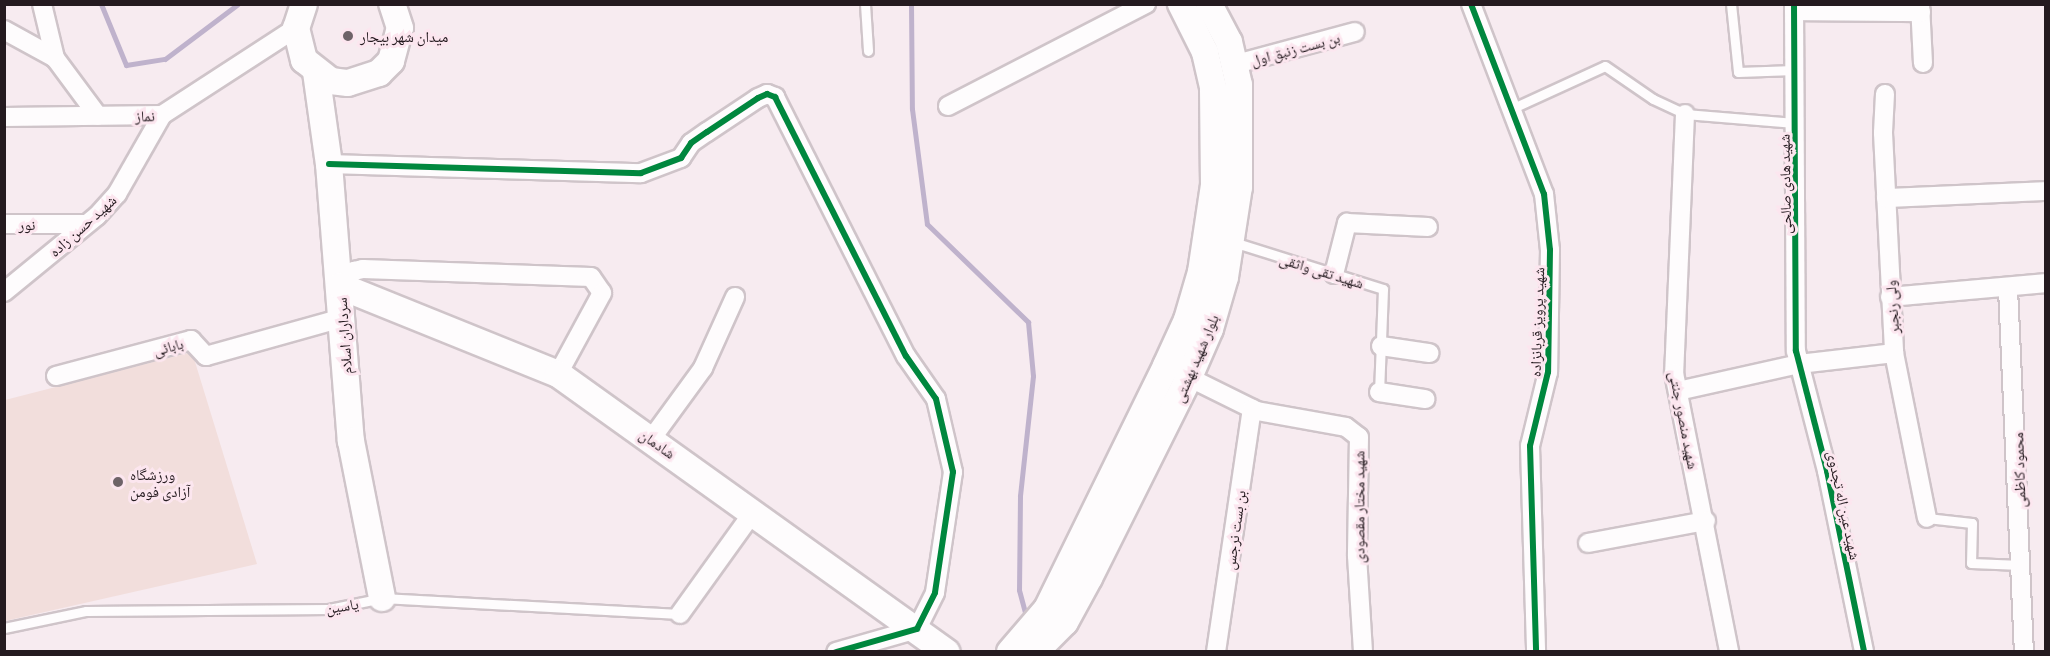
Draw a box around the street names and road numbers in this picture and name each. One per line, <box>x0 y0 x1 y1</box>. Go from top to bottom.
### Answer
street label: بن بست زنبق اول <box>1248 27 1342 69</box>
street label: نماز <box>135 106 155 124</box>
street label: شهید هادی صالحی <box>1774 134 1794 234</box>
street label: شهید حسن زاده <box>45 190 119 260</box>
street label: نور <box>19 215 35 233</box>
street label: شهید تقی واثقی <box>1278 249 1366 291</box>
street label: شهید پرویز قربانزاده <box>1525 267 1547 377</box>
street label: ولی رنجبر <box>1880 280 1902 334</box>
street label: سرداران اسلام <box>331 297 355 375</box>
street label: بلوار شهید بهشتی <box>1168 311 1222 405</box>
street label: بابائی <box>151 333 185 359</box>
street label: شهید منصور جنتی <box>1667 369 1703 471</box>
street label: شادمان <box>637 424 679 462</box>
street label: محمود کاظمی <box>2008 432 2028 508</box>
street label: شهید عین اله تجدوی <box>1825 449 1865 561</box>
street label: شهید مختار مقصودی <box>1349 451 1367 563</box>
street label: بن بست نرجس <box>1220 489 1248 571</box>
street label: یاسین <box>324 594 360 616</box>

